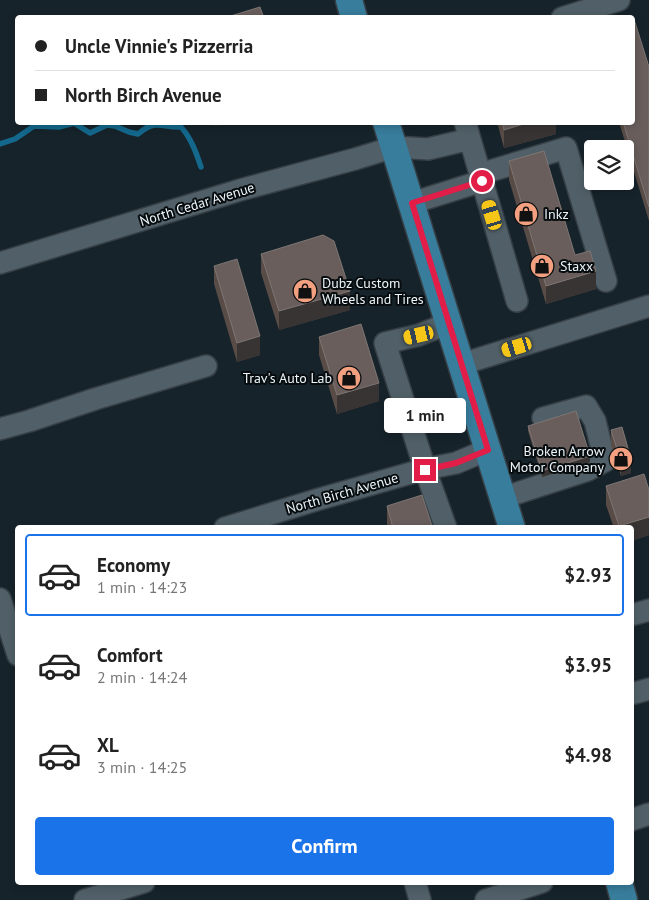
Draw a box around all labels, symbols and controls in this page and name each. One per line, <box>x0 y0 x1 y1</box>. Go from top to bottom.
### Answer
text: Uncle Vinnie's Pizzerria <box>65 34 253 58</box>
text: North Birch Avenue <box>65 83 222 107</box>
map controls <box>584 140 634 190</box>
button: layers <box>584 140 634 190</box>
route start <box>471 170 493 192</box>
street label: North Cedar Avenue <box>137 178 257 230</box>
car <box>480 198 503 232</box>
shop icon: Inkz <box>513 201 539 227</box>
place label: Inkz <box>544 205 569 223</box>
shop icon: Staxx <box>529 253 555 279</box>
place label: Staxx <box>560 257 593 275</box>
place label: Dubz Custom Wheels and Tires <box>322 274 424 308</box>
shop icon: Dubz Custom Wheels and Tires <box>292 278 318 304</box>
car <box>402 324 435 346</box>
car <box>500 335 533 359</box>
shop icon: Trav's Auto Lab <box>336 365 362 391</box>
place label: Trav's Auto Lab <box>243 369 332 387</box>
callout: 1 min <box>384 398 466 432</box>
text: 1 min <box>405 405 445 425</box>
place label: Broken Arrow Motor Company <box>510 442 605 476</box>
shop icon: Broken Arrow Motor Company <box>608 446 634 472</box>
route end <box>414 459 436 481</box>
street label: North Birch Avenue <box>284 468 400 518</box>
icon: car <box>37 553 82 598</box>
text: Economy <box>97 553 170 577</box>
text: $2.93 <box>564 563 612 587</box>
text: 1 min · 14:23 <box>97 577 187 597</box>
icon: car <box>37 643 82 688</box>
text: Comfort <box>97 643 163 667</box>
text: $3.95 <box>564 653 612 677</box>
text: 2 min · 14:24 <box>97 667 187 687</box>
icon: car <box>37 733 82 778</box>
text: XL <box>97 733 119 757</box>
text: $4.98 <box>564 743 612 767</box>
text: 3 min · 14:25 <box>97 757 187 777</box>
button: Confirm <box>35 817 614 875</box>

